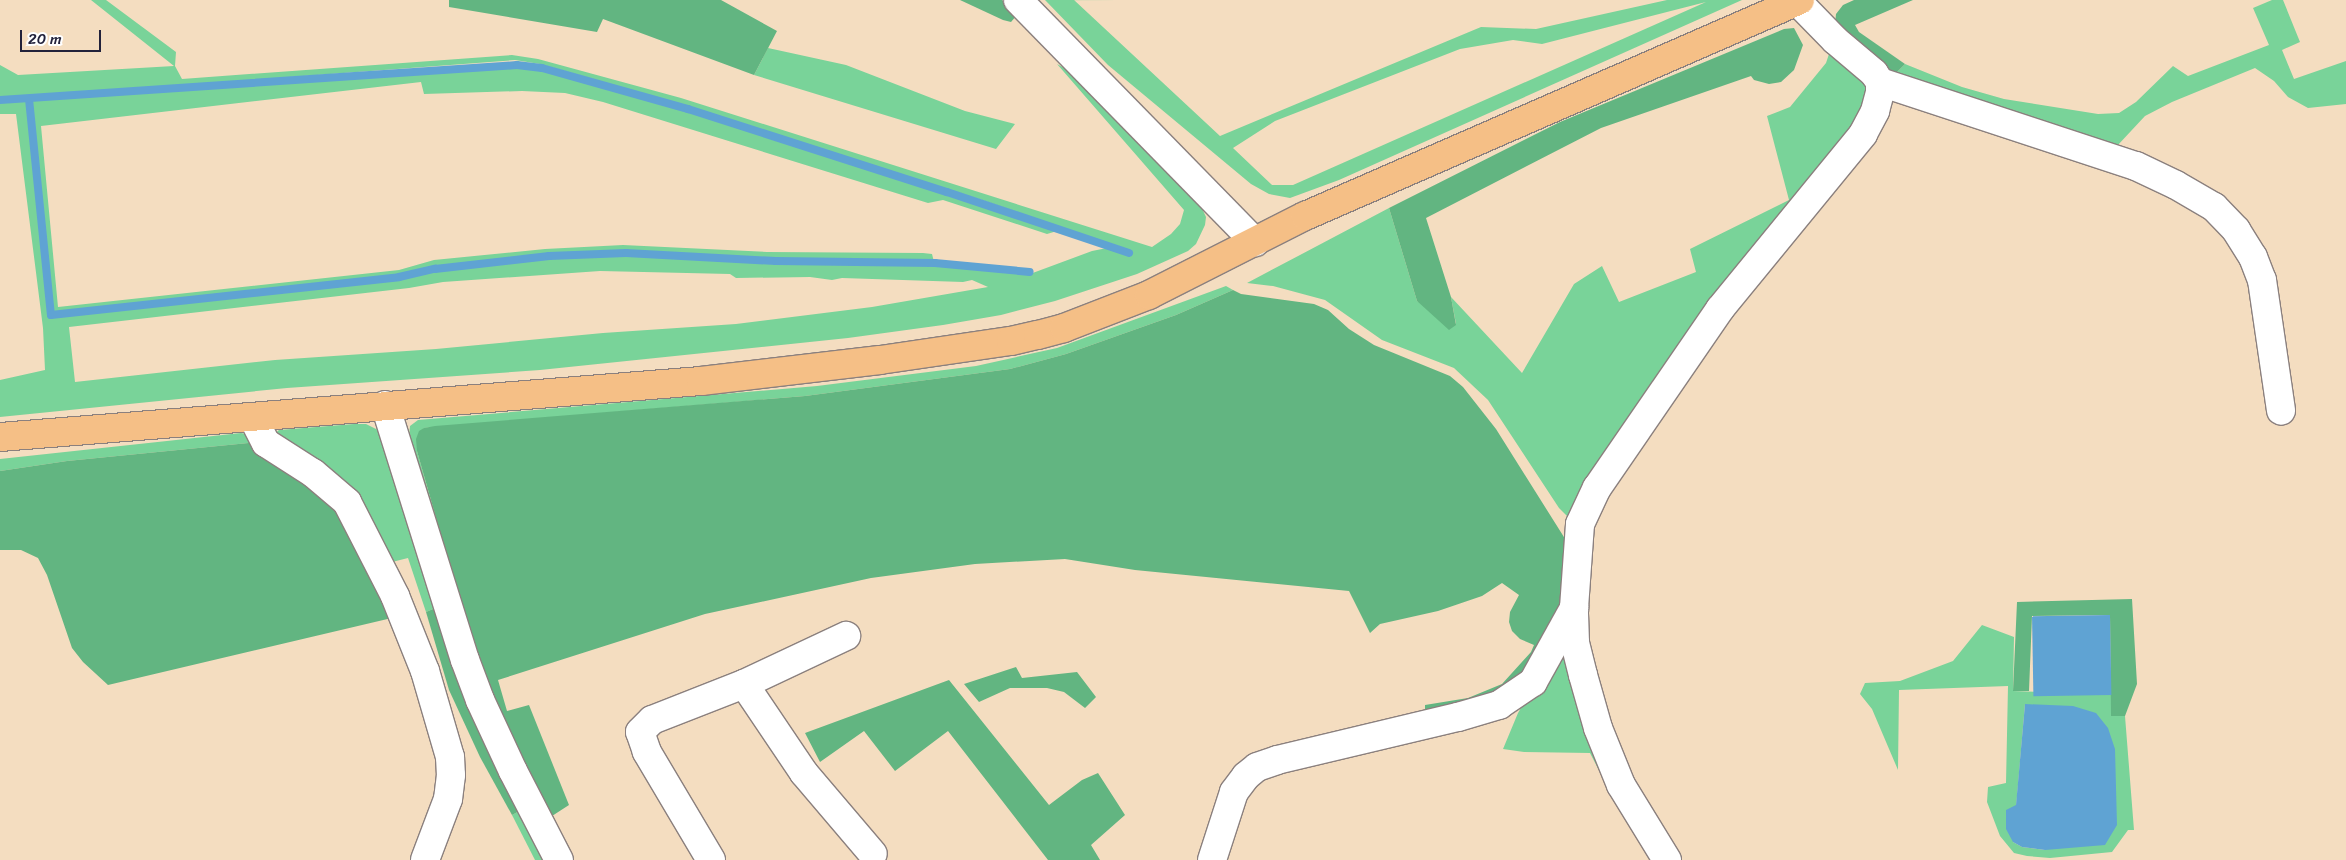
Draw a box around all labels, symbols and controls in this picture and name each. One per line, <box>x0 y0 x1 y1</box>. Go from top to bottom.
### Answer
scale bar <box>22 20 104 52</box>
text: 20 m <box>28 26 62 52</box>

